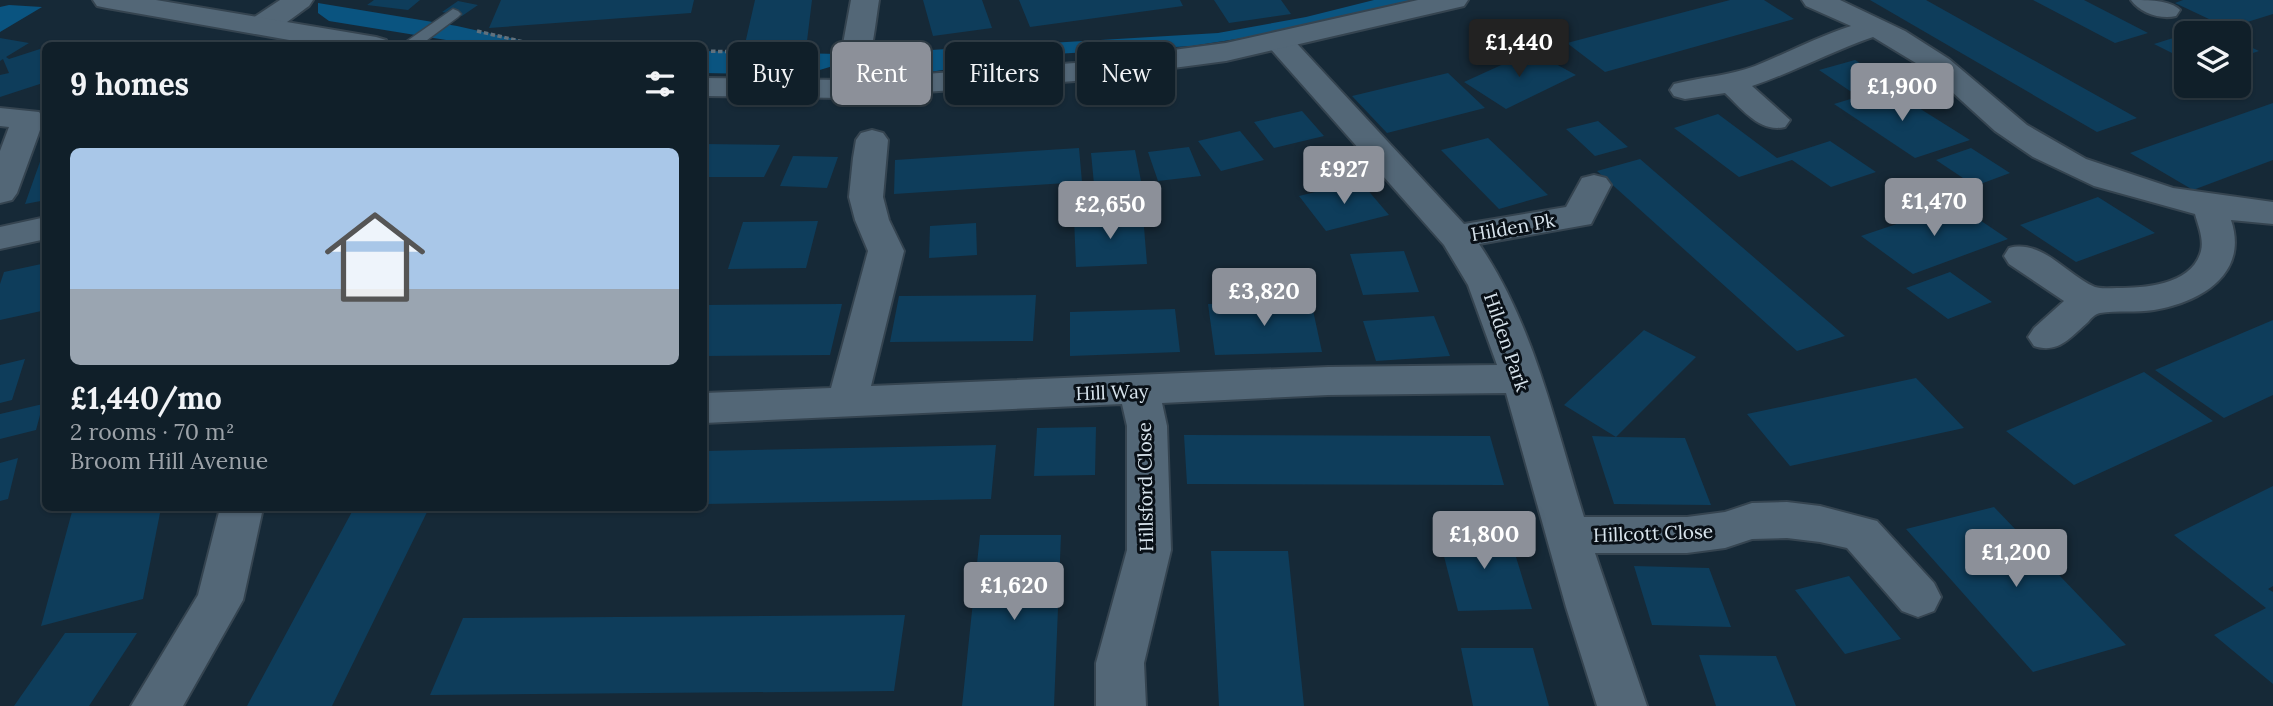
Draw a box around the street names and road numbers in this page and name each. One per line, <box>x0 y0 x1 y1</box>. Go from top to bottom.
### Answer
street label: Hilden Pk <box>1469 208 1558 246</box>
street label: Hilden Park <box>1479 289 1535 395</box>
street label: Hill Way <box>1075 379 1149 405</box>
street label: Hillsford Close <box>1132 422 1158 552</box>
street label: Hillcott Close <box>1593 519 1713 547</box>

